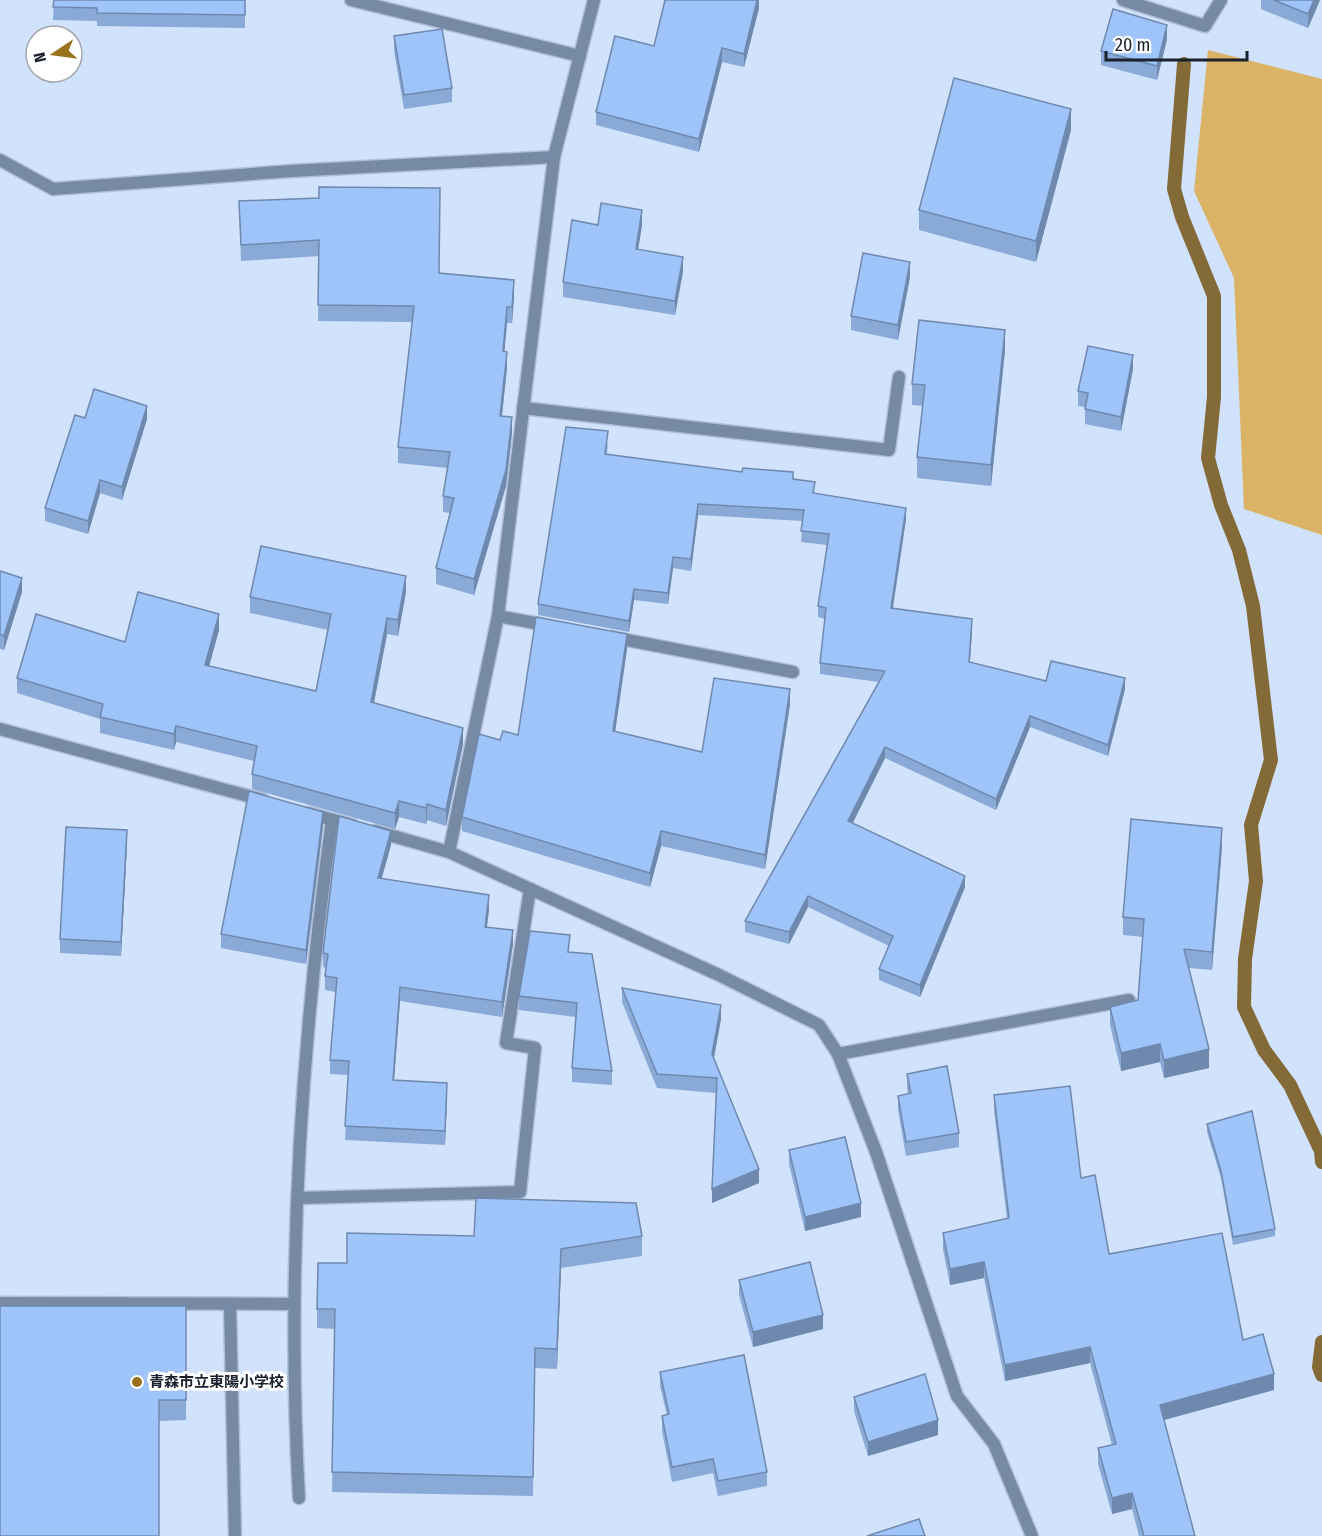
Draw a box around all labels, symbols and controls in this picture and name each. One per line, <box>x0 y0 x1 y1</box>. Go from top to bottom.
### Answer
north arrow <box>24 24 84 84</box>
scale bar <box>1106 24 1247 62</box>
text: 20 m <box>1115 34 1150 56</box>
text: N <box>30 50 50 64</box>
place label: 青森市立東陽小学校 <box>149 1373 284 1391</box>
marker: 青森市立東陽小学校 <box>130 1375 144 1389</box>

